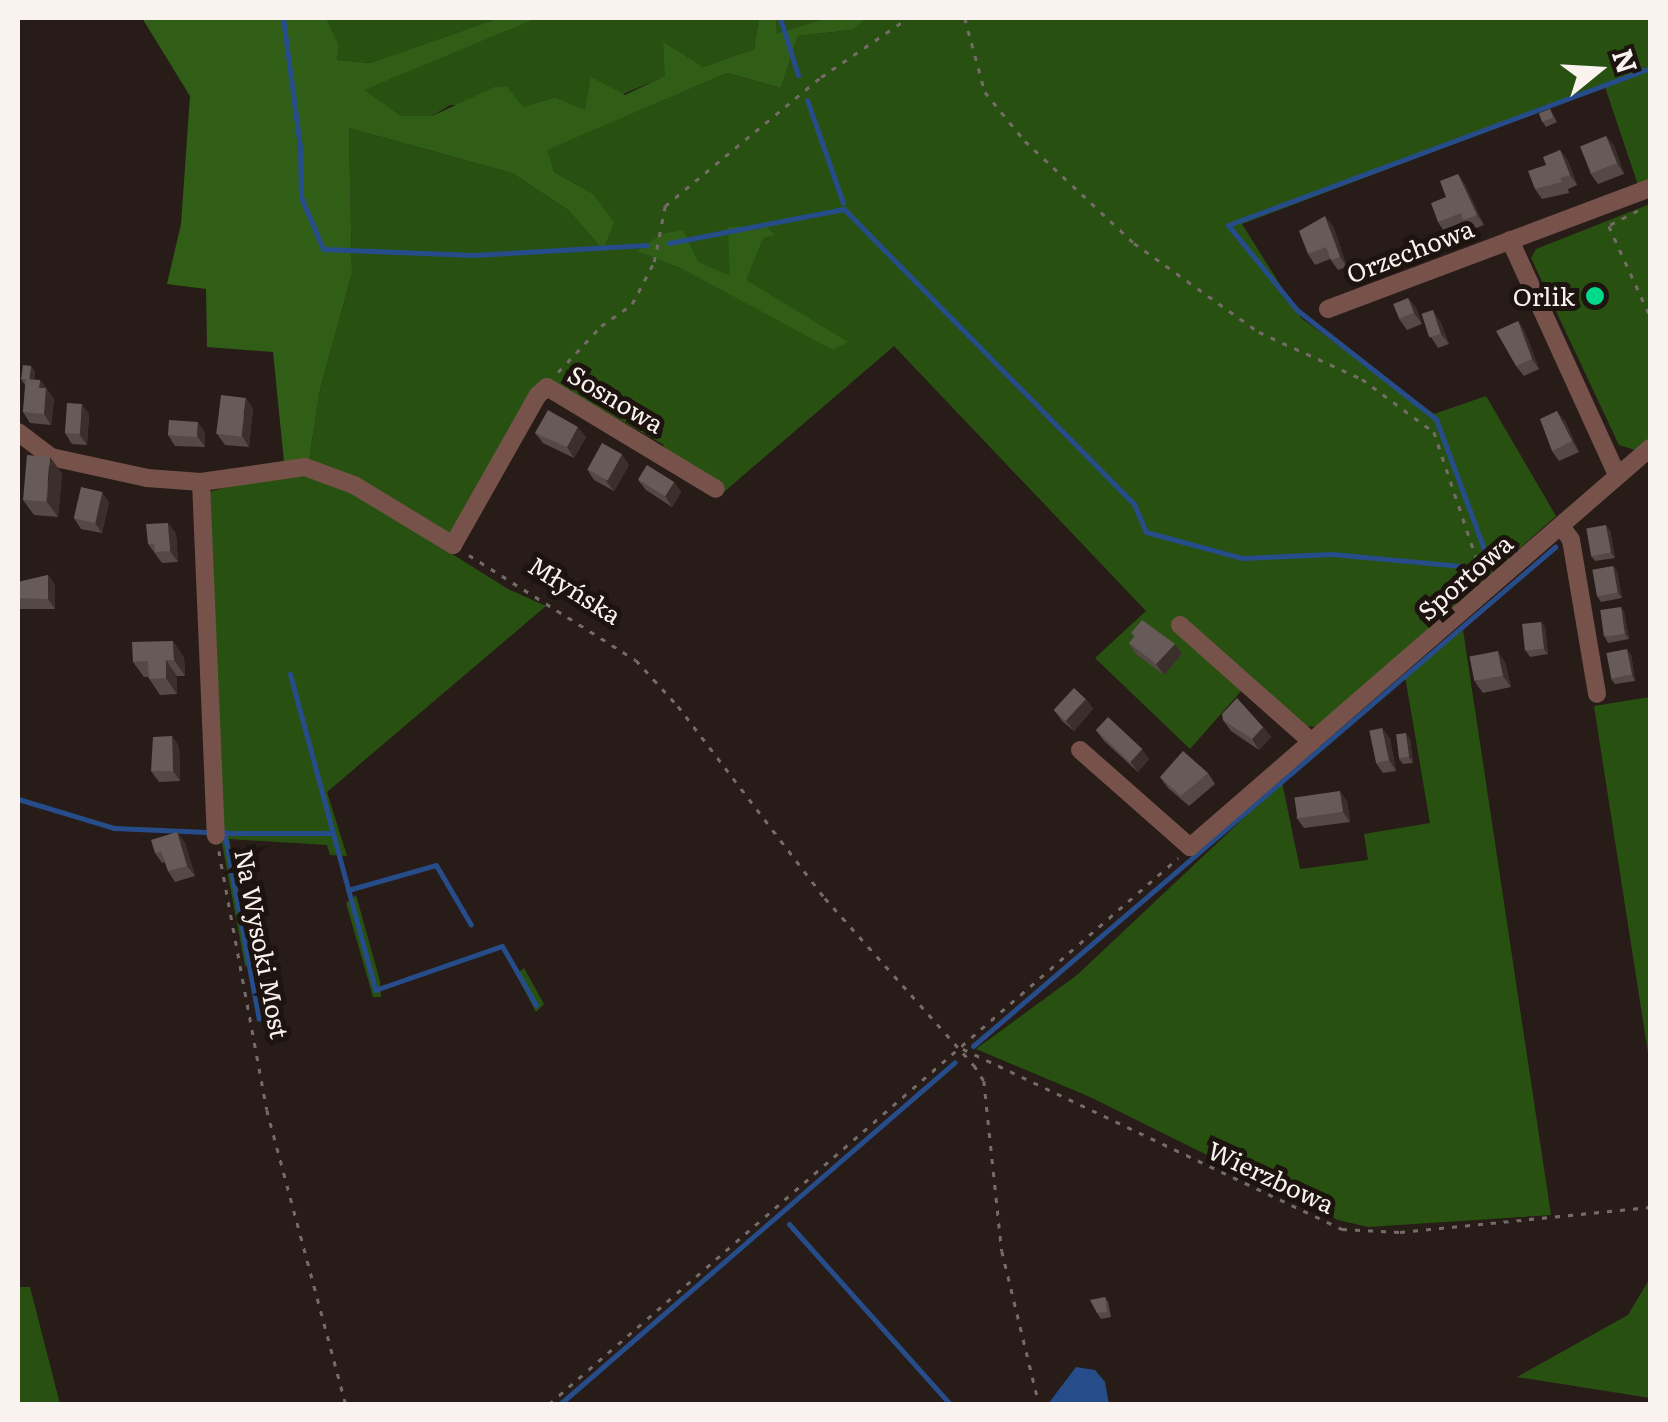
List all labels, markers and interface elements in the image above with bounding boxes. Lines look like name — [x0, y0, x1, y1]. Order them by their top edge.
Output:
north arrow — [1548, 20, 1648, 120]
text: N — [1603, 43, 1650, 78]
street label: Orzechowa — [1342, 213, 1478, 289]
place label: Orlik — [1513, 281, 1575, 311]
marker: Orlik — [1584, 285, 1606, 307]
street label: Sosnowa — [563, 359, 669, 439]
street label: Sportowa — [1411, 528, 1519, 626]
street label: Młyńska — [523, 550, 627, 630]
street label: Na Wysoki Most — [229, 847, 295, 1041]
street label: Wierzbowa — [1203, 1135, 1339, 1219]

